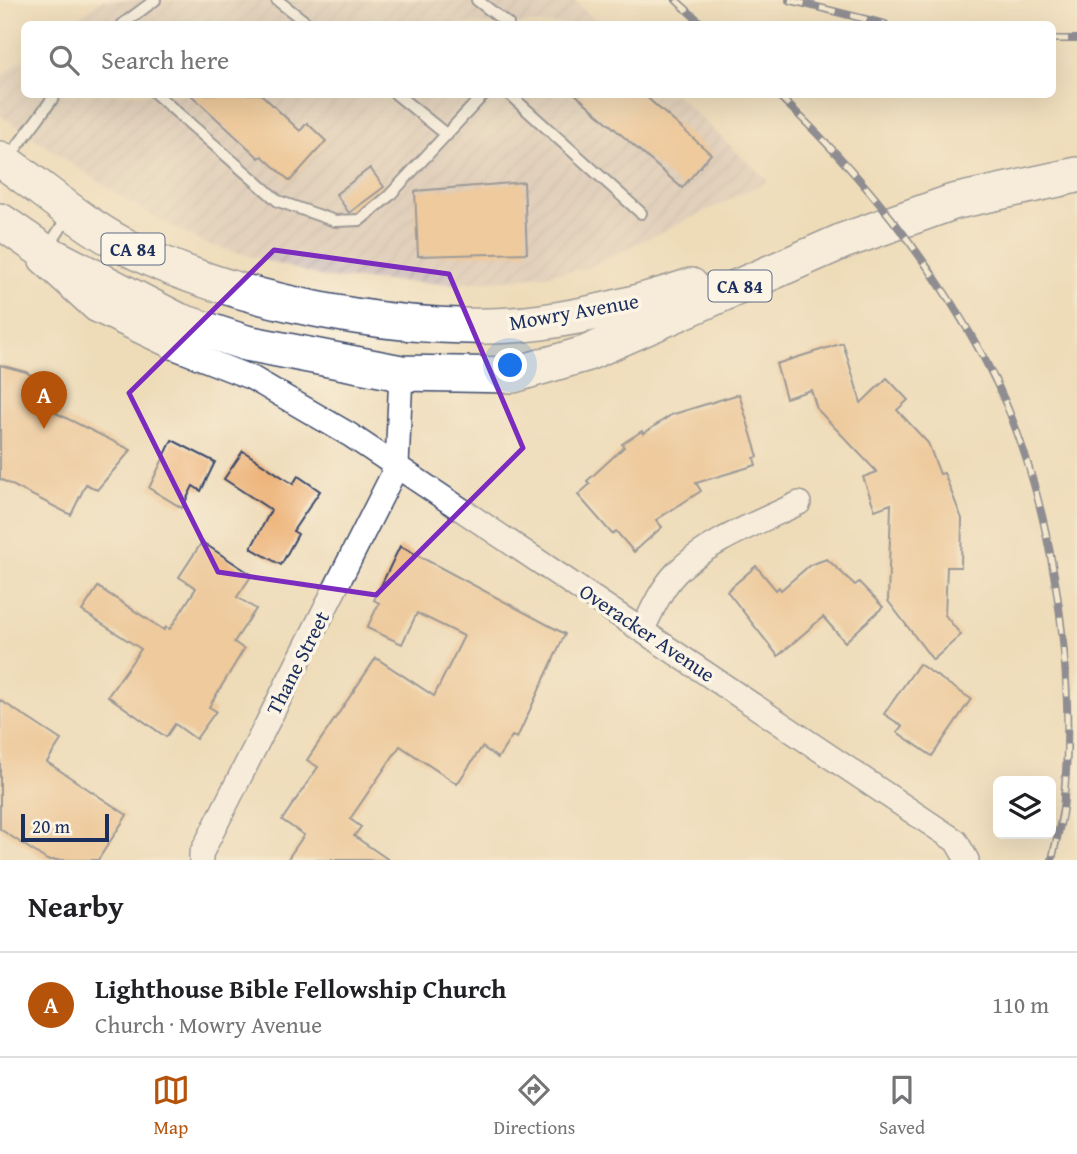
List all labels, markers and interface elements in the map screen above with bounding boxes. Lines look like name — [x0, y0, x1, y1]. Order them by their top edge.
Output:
search box — [21, 21, 1056, 98]
text: Search here — [101, 40, 229, 79]
icon: search — [45, 41, 83, 79]
road number: CA 84 — [102, 233, 164, 264]
road number: CA 84 — [708, 270, 772, 302]
street label: Mowry Avenue — [507, 285, 641, 338]
your location — [493, 348, 527, 382]
pin: A — [21, 371, 67, 429]
street label: Overacker Avenue — [573, 576, 721, 690]
street label: Thane Street — [258, 605, 337, 720]
map controls — [993, 776, 1056, 839]
button: layers — [993, 776, 1056, 839]
scale bar — [21, 811, 108, 843]
text: 20 m — [32, 812, 70, 840]
text: Nearby — [28, 884, 124, 928]
text: Lighthouse Bible Fellowship Church — [95, 969, 506, 1008]
text: A — [44, 988, 58, 1021]
text: 110 m — [992, 988, 1049, 1021]
text: Church · Mowry Avenue — [95, 1008, 322, 1041]
tab: Map — [152, 1071, 190, 1141]
tab: Directions — [494, 1071, 575, 1141]
tab: Saved — [879, 1071, 925, 1141]

